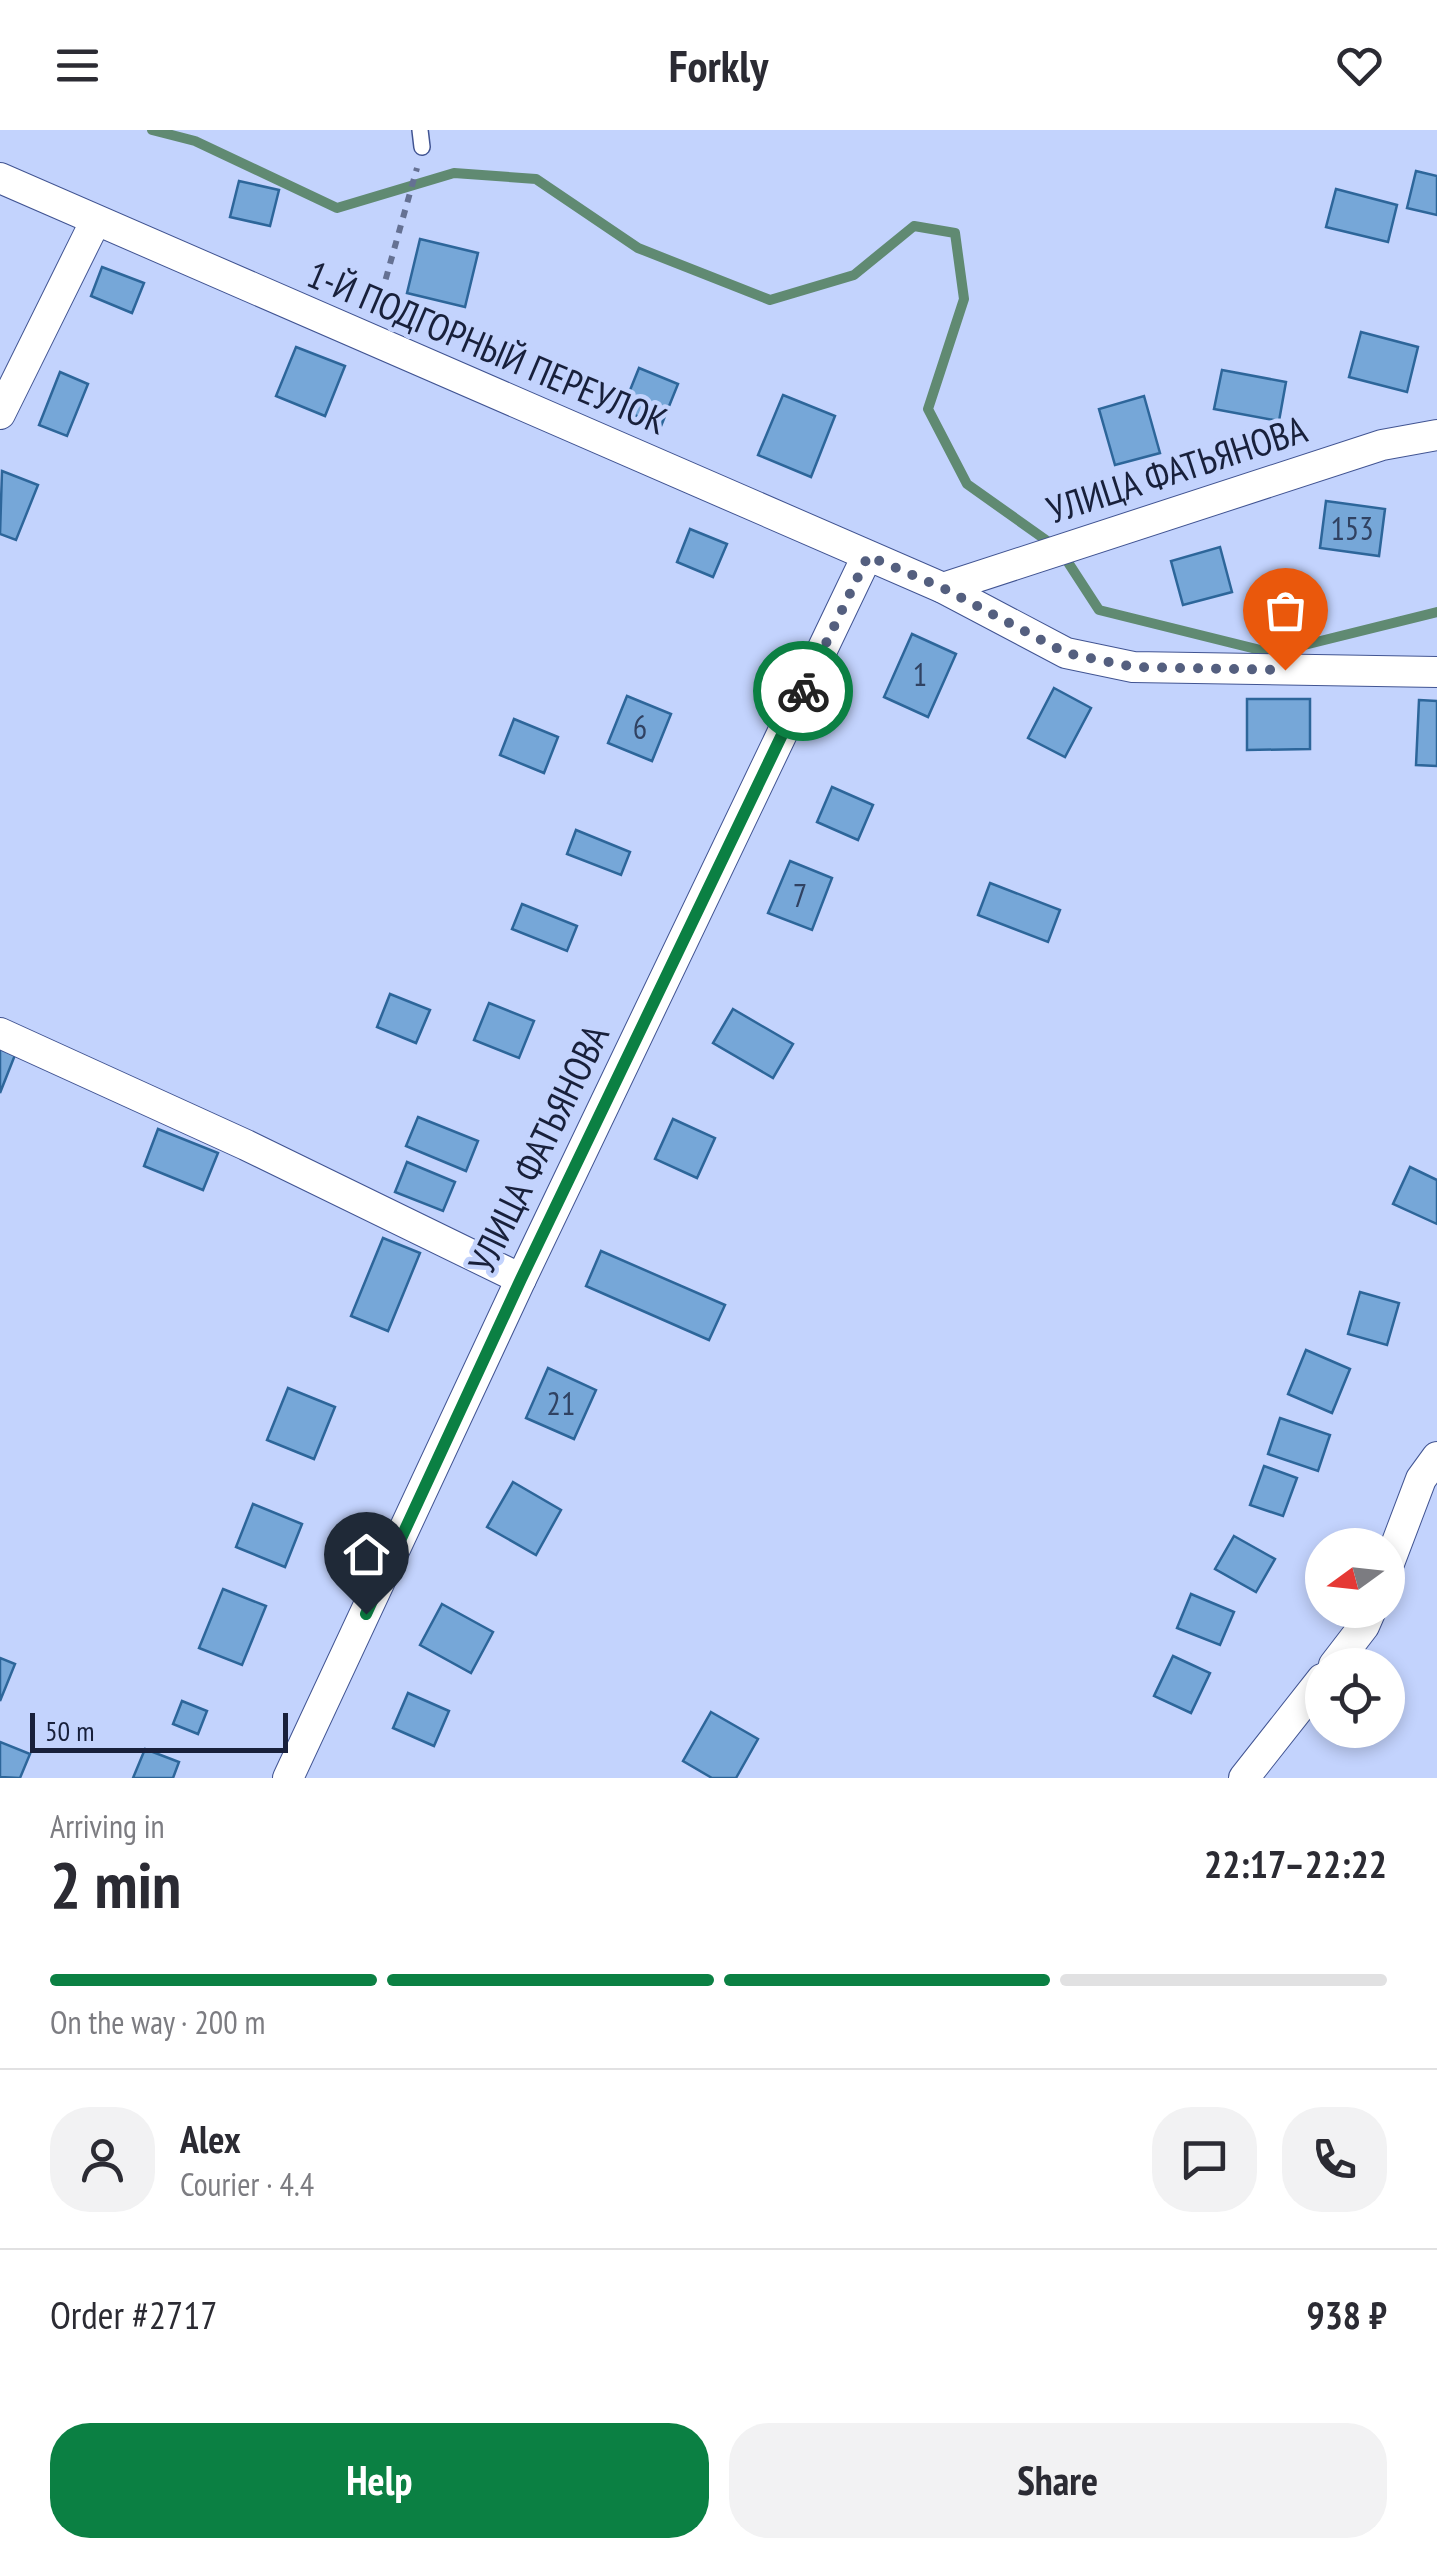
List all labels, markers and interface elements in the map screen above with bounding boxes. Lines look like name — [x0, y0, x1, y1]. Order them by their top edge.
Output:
text: Forkly — [669, 36, 768, 94]
icon: menu — [50, 38, 105, 93]
icon: heart — [1332, 38, 1387, 93]
street label: 1-Й ПОДГОРНЫЙ ПЕРЕУЛОК — [300, 249, 675, 445]
street label: УЛИЦА ФАТЬЯНОВА — [1041, 404, 1313, 534]
house number: 153 — [1330, 507, 1374, 549]
pin — [1243, 568, 1328, 671]
icon: bag — [1258, 583, 1313, 638]
courier — [753, 641, 853, 741]
house number: 1 — [913, 653, 927, 695]
icon: bike — [776, 664, 831, 719]
house number: 6 — [633, 706, 647, 748]
house number: 7 — [793, 874, 807, 916]
street label: УЛИЦА ФАТЬЯНОВА — [456, 1016, 619, 1280]
house number: 21 — [547, 1382, 575, 1424]
pin — [324, 1512, 409, 1615]
icon: home — [339, 1527, 394, 1582]
north arrow — [1305, 1528, 1405, 1628]
map controls — [1305, 1528, 1405, 1748]
button: locate — [1305, 1648, 1405, 1748]
scale bar — [30, 1708, 288, 1752]
text: 50 m — [45, 1712, 94, 1749]
text: Arriving in — [50, 1805, 165, 1847]
text: 22:17–22:22 — [1204, 1839, 1387, 1888]
text: 2 min — [50, 1842, 181, 1926]
text: On the way · 200 m — [50, 2001, 265, 2043]
button: person — [50, 2107, 155, 2212]
button: chat — [1152, 2107, 1257, 2212]
button: phone — [1282, 2107, 1387, 2212]
text: Alex — [180, 2114, 241, 2163]
text: Courier · 4.4 — [180, 2163, 314, 2205]
text: Order #2717 — [50, 2290, 217, 2339]
text: 938 ₽ — [1307, 2290, 1387, 2339]
button: Help — [50, 2423, 709, 2538]
button: Share — [729, 2423, 1387, 2538]

